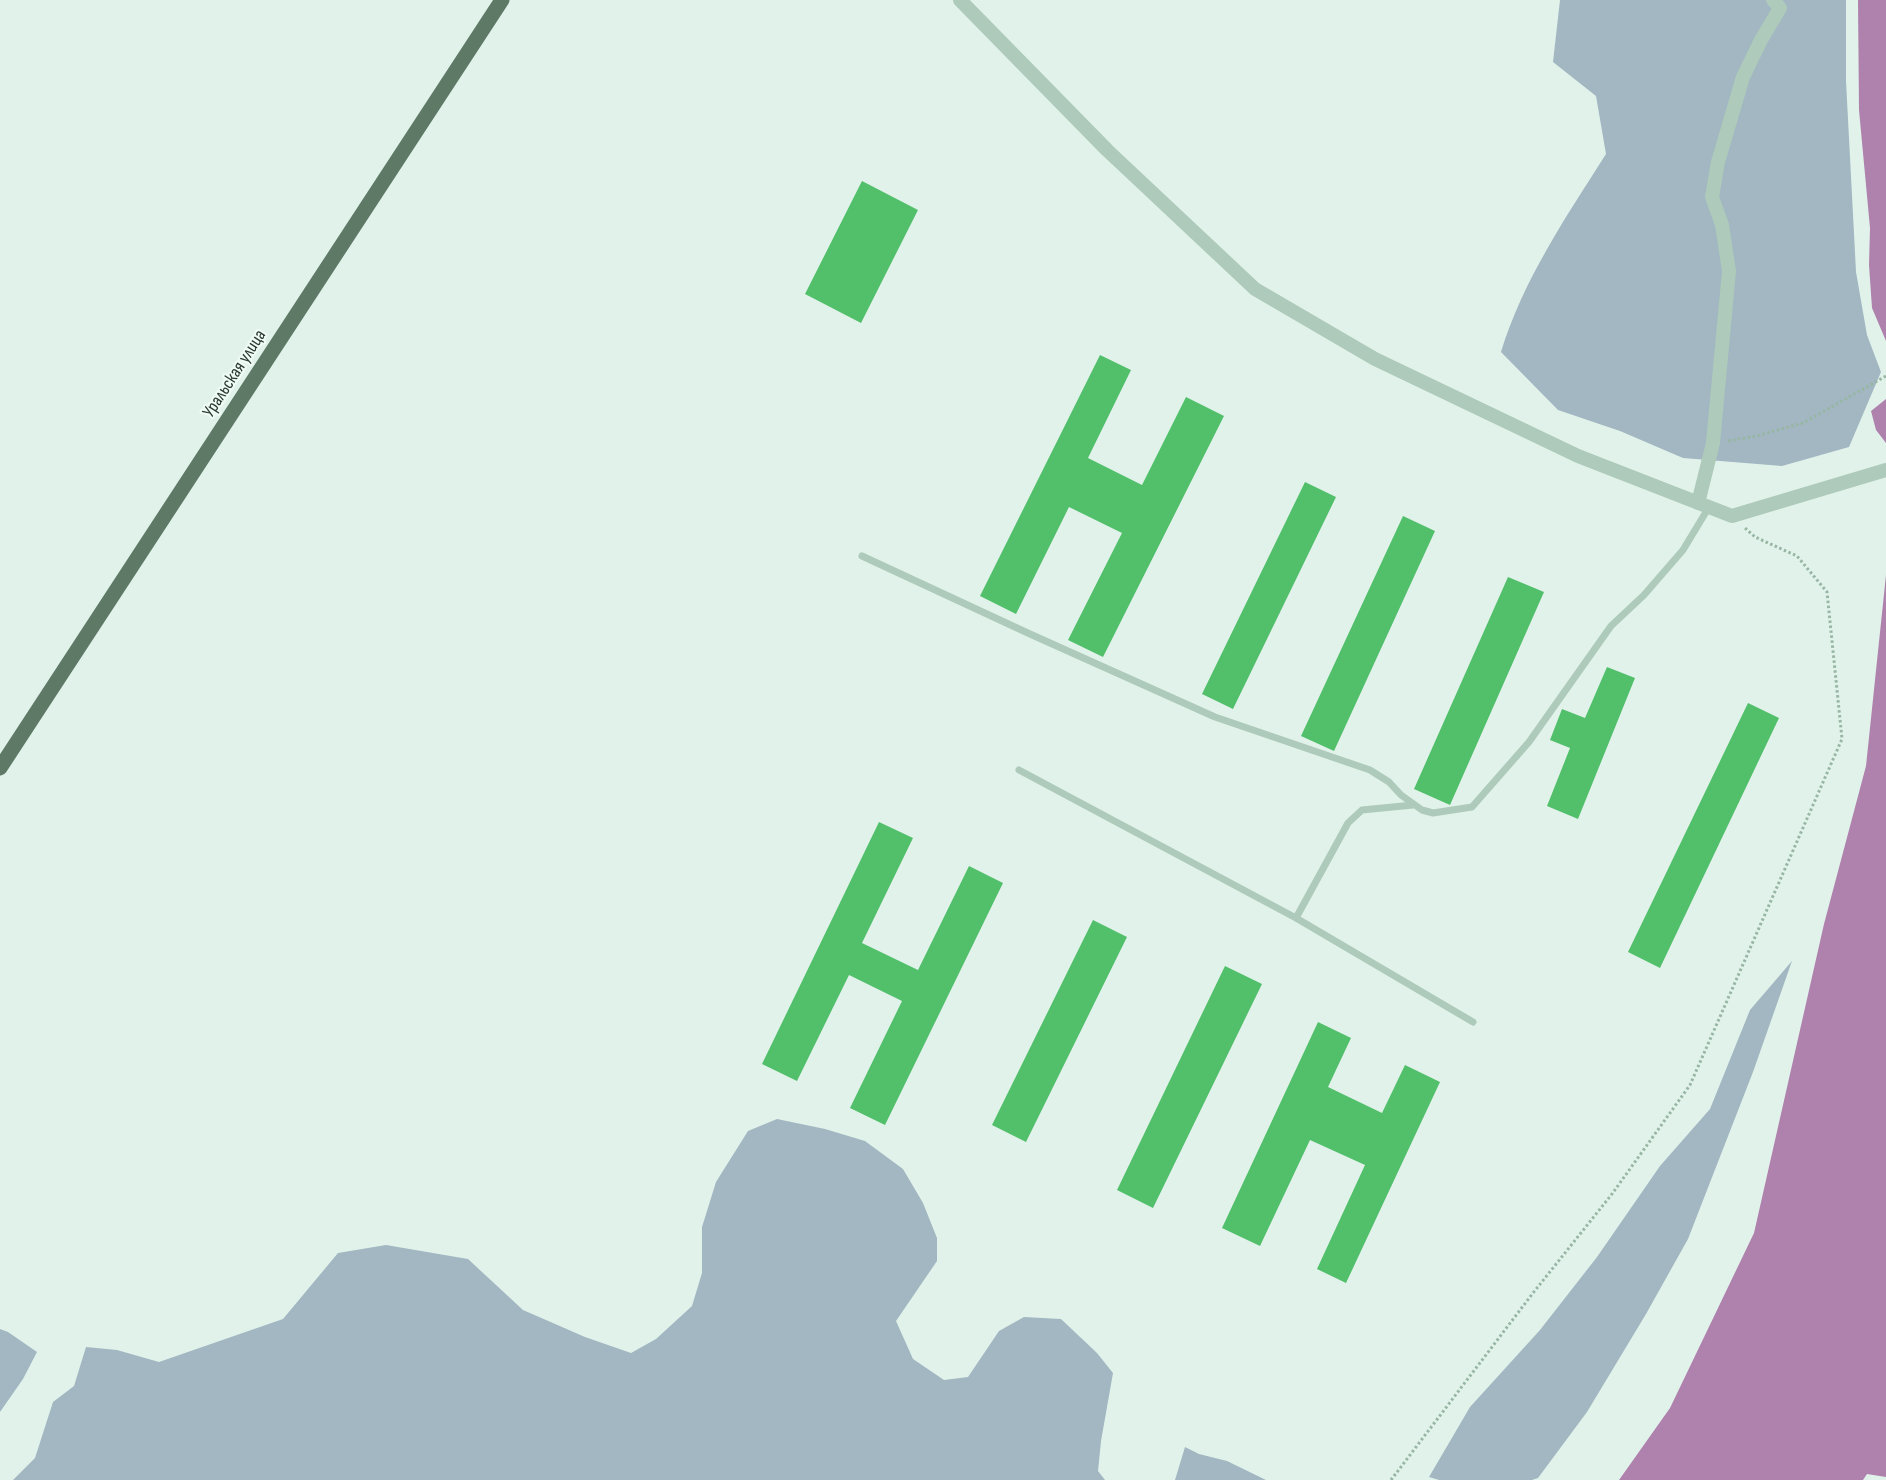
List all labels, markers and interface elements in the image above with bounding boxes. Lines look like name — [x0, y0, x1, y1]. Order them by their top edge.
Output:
street label: Уральская улица — [199, 326, 271, 422]

